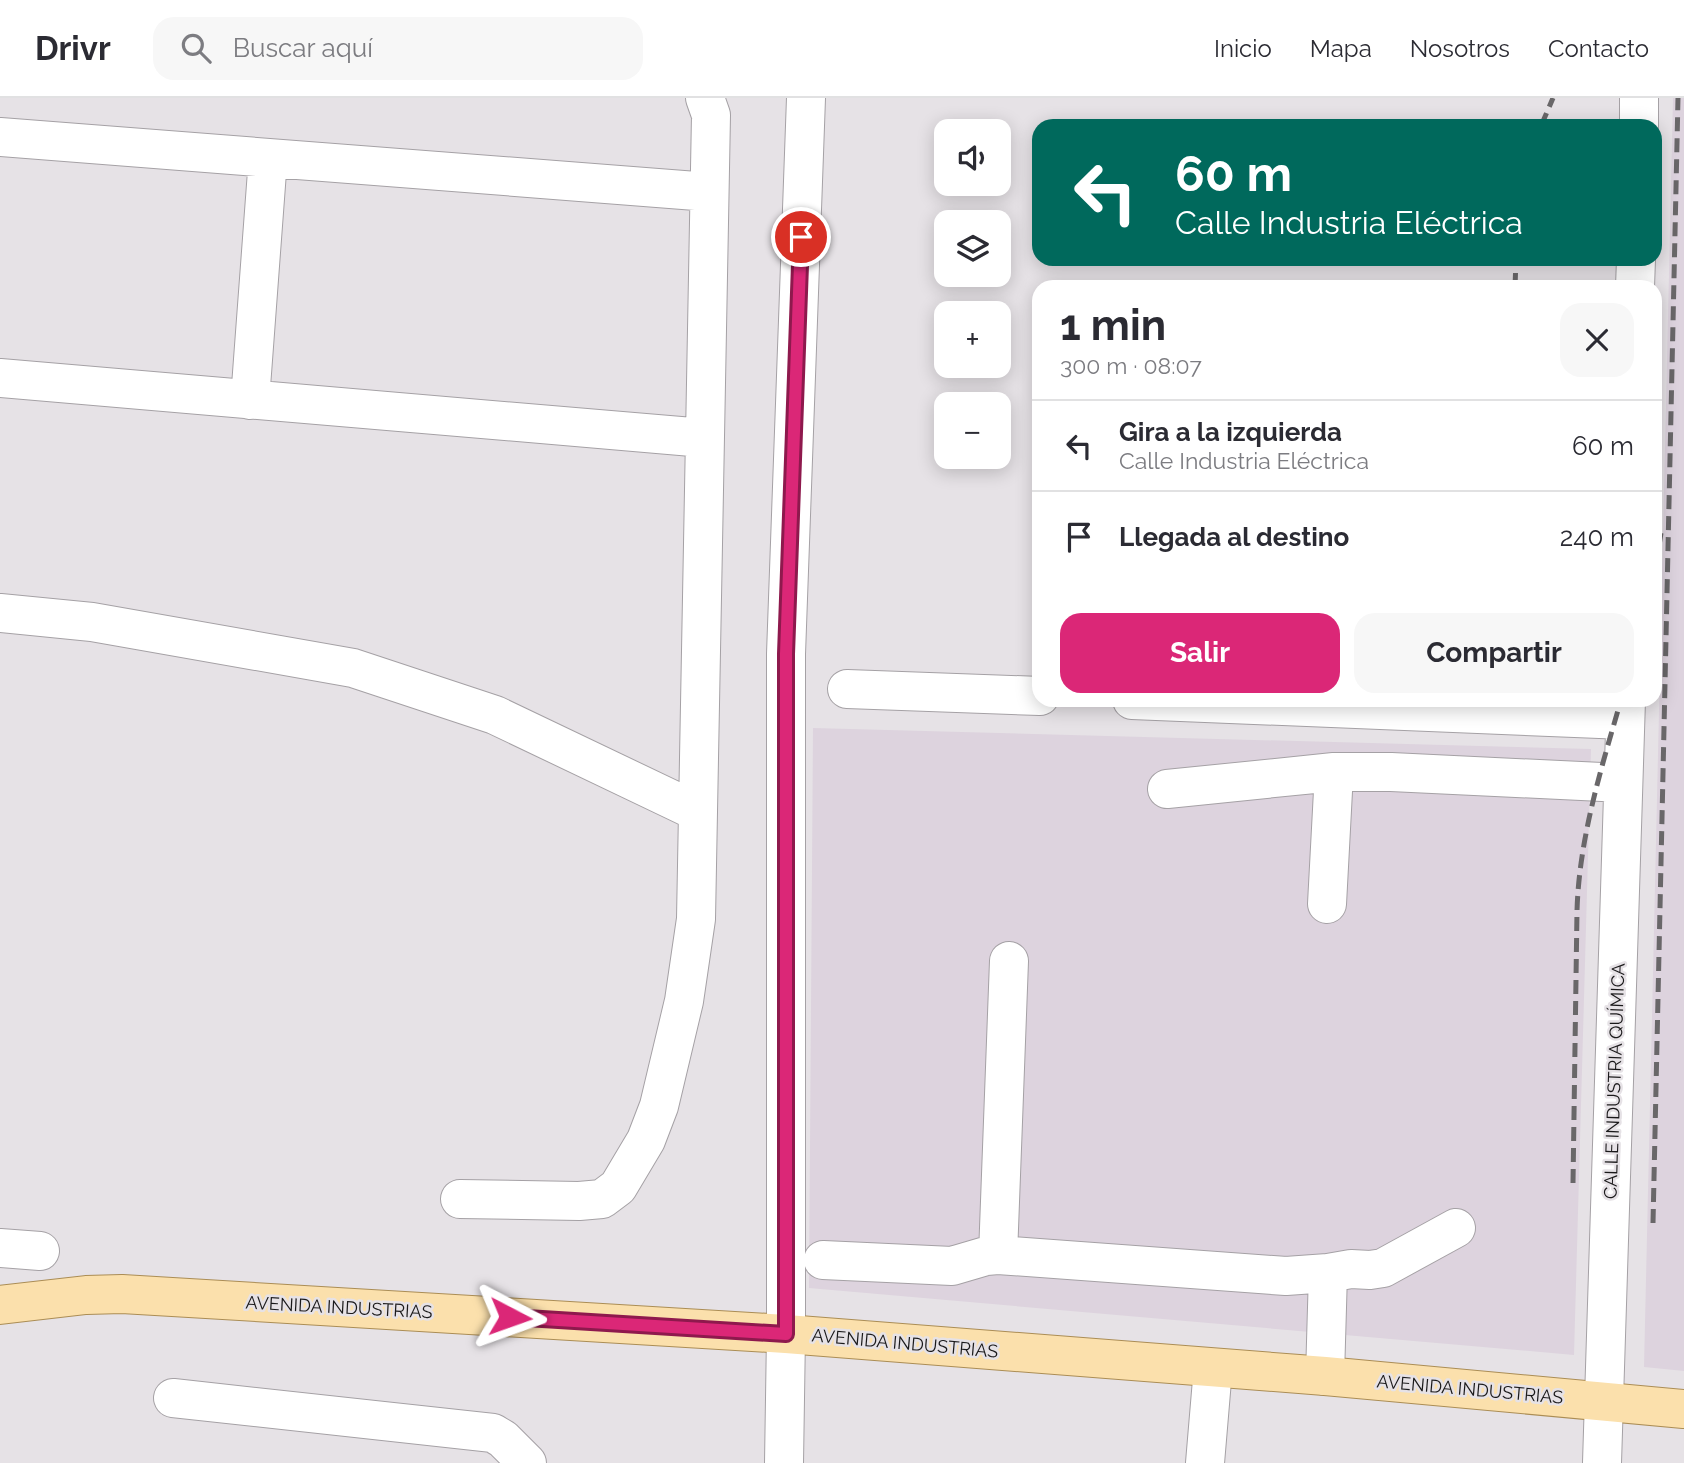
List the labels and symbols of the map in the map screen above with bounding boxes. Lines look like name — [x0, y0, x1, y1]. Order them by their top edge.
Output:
pin — [771, 207, 831, 267]
street label: CALLE INDUSTRIA QUÍMICA — [1598, 963, 1629, 1199]
position arrow — [473, 1280, 547, 1354]
street label: AVENIDA INDUSTRIAS — [245, 1292, 433, 1322]
street label: AVENIDA INDUSTRIAS — [811, 1324, 999, 1362]
street label: AVENIDA INDUSTRIAS — [1376, 1370, 1564, 1408]

